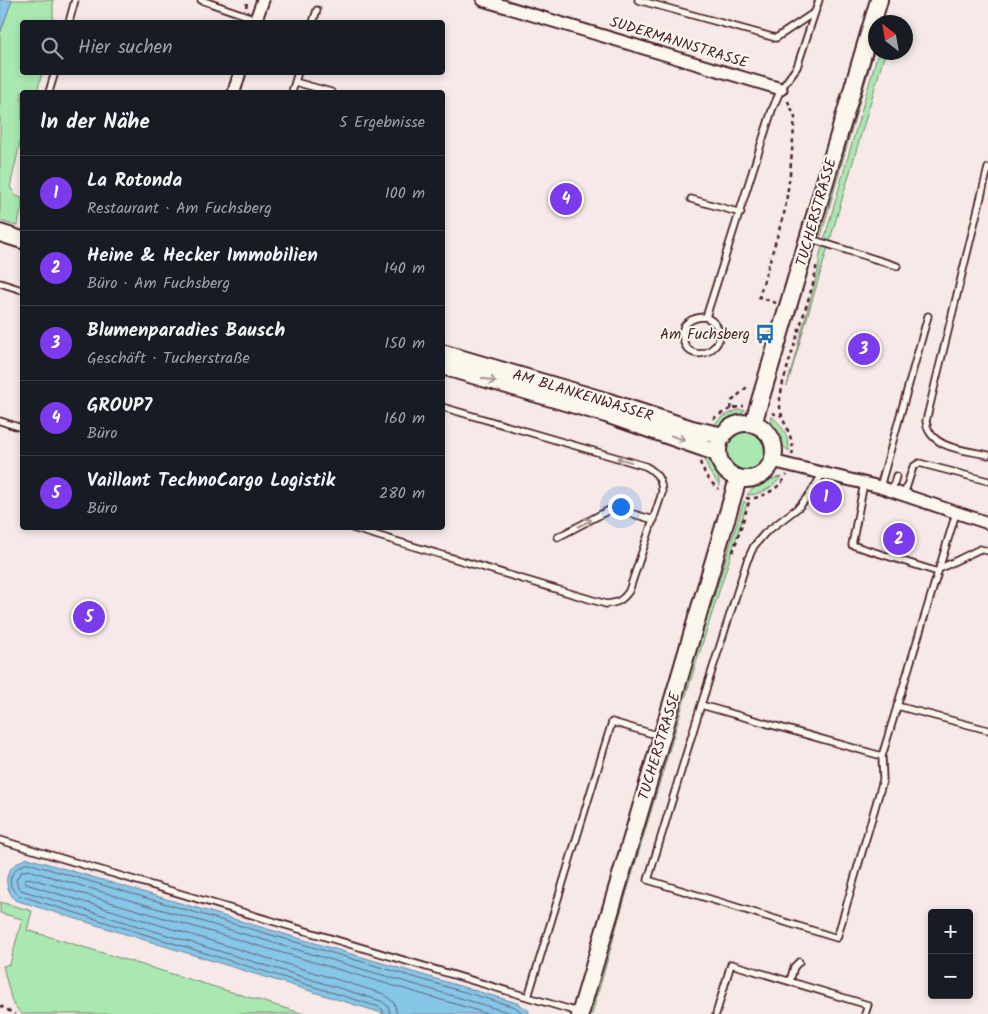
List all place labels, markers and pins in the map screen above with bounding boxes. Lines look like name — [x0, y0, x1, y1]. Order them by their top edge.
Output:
pin: 4 — [550, 180, 582, 218]
place label: Am Fuchsberg — [660, 323, 750, 347]
bus stop icon: Am Fuchsberg — [754, 323, 776, 345]
pin: 3 — [848, 330, 880, 368]
pin: 1 — [810, 478, 842, 516]
pin: 2 — [883, 520, 915, 558]
pin: 5 — [73, 598, 105, 636]

